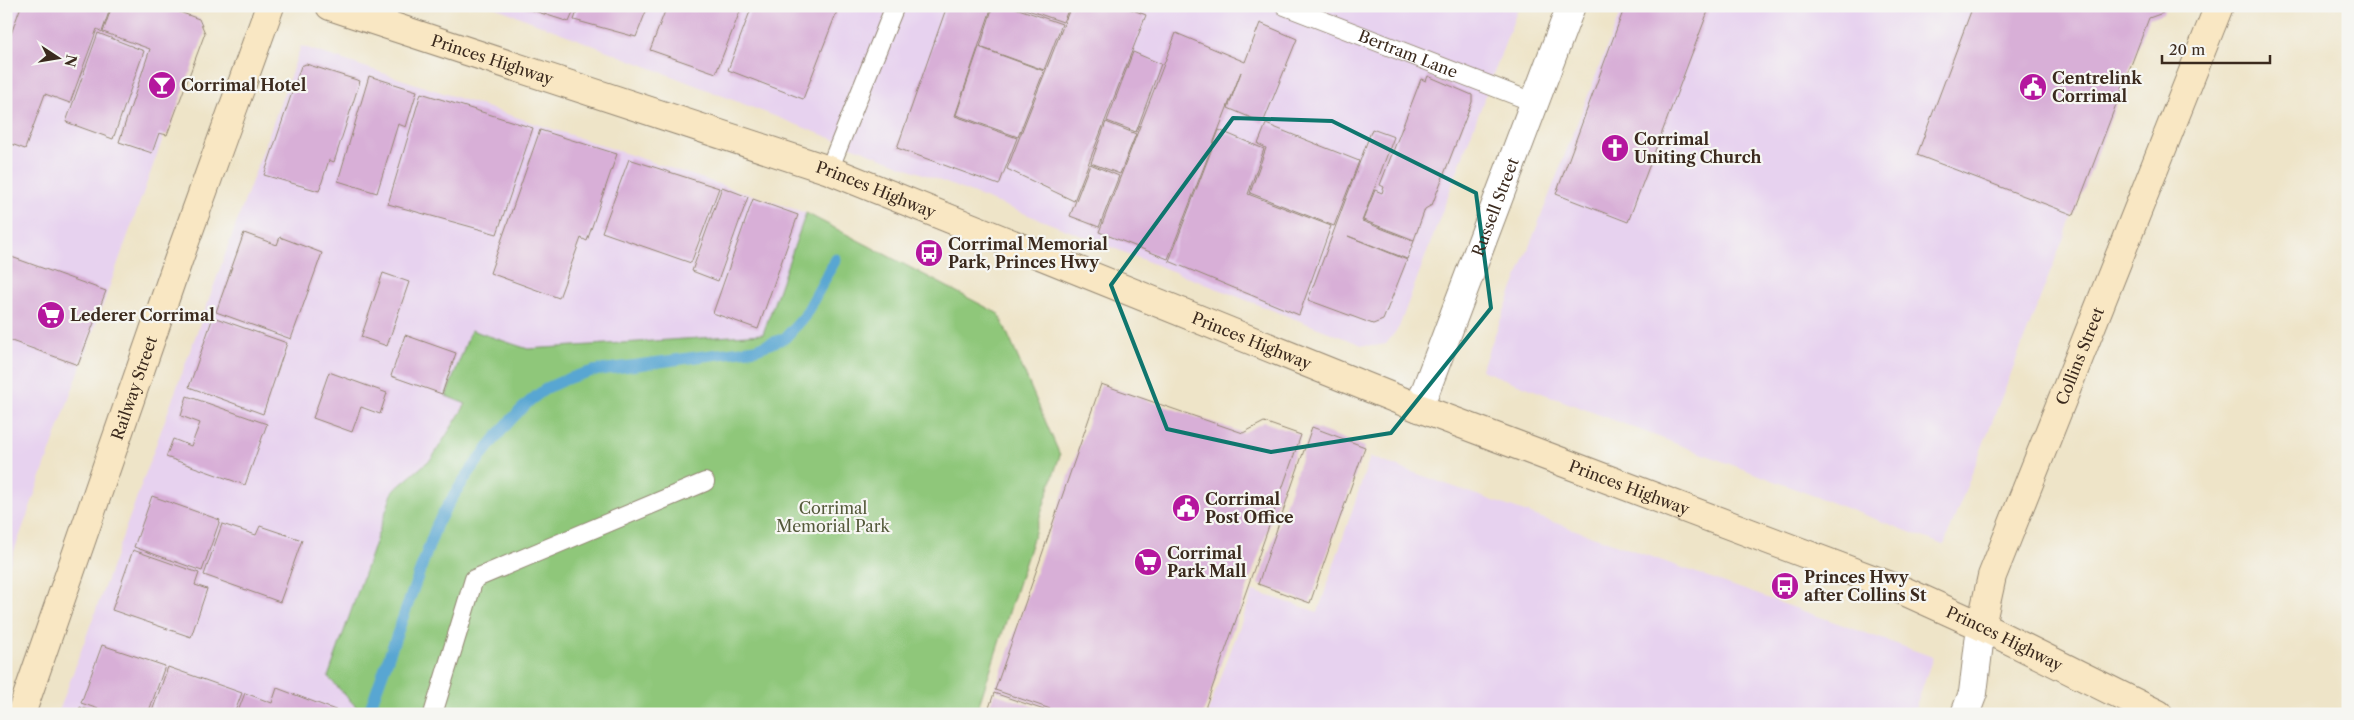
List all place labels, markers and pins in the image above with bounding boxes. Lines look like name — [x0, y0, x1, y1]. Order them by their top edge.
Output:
place label: Centrelink Corrimal — [2052, 68, 2142, 106]
bar icon: Corrimal Hotel — [147, 70, 177, 100]
public building icon: Centrelink Corrimal — [2018, 72, 2048, 102]
place label: Corrimal Hotel — [181, 75, 307, 95]
place label: Corrimal Uniting Church — [1634, 129, 1761, 167]
church icon: Corrimal Uniting Church — [1600, 133, 1630, 163]
place label: Corrimal Memorial Park, Princes Hwy — [948, 234, 1108, 272]
bus stop icon: Corrimal Memorial Park, Princes Hwy — [914, 238, 944, 268]
supermarket icon: Lederer Corrimal — [36, 300, 66, 330]
place label: Lederer Corrimal — [70, 305, 215, 325]
place label: Corrimal Post Office — [1205, 489, 1294, 527]
public building icon: Corrimal Post Office — [1171, 493, 1201, 523]
place label: Corrimal Park Mall — [1167, 543, 1247, 581]
supermarket icon: Corrimal Park Mall — [1133, 547, 1163, 577]
place label: Princes Hwy after Collins St — [1804, 567, 1927, 605]
bus stop icon: Princes Hwy after Collins St — [1770, 571, 1800, 601]

